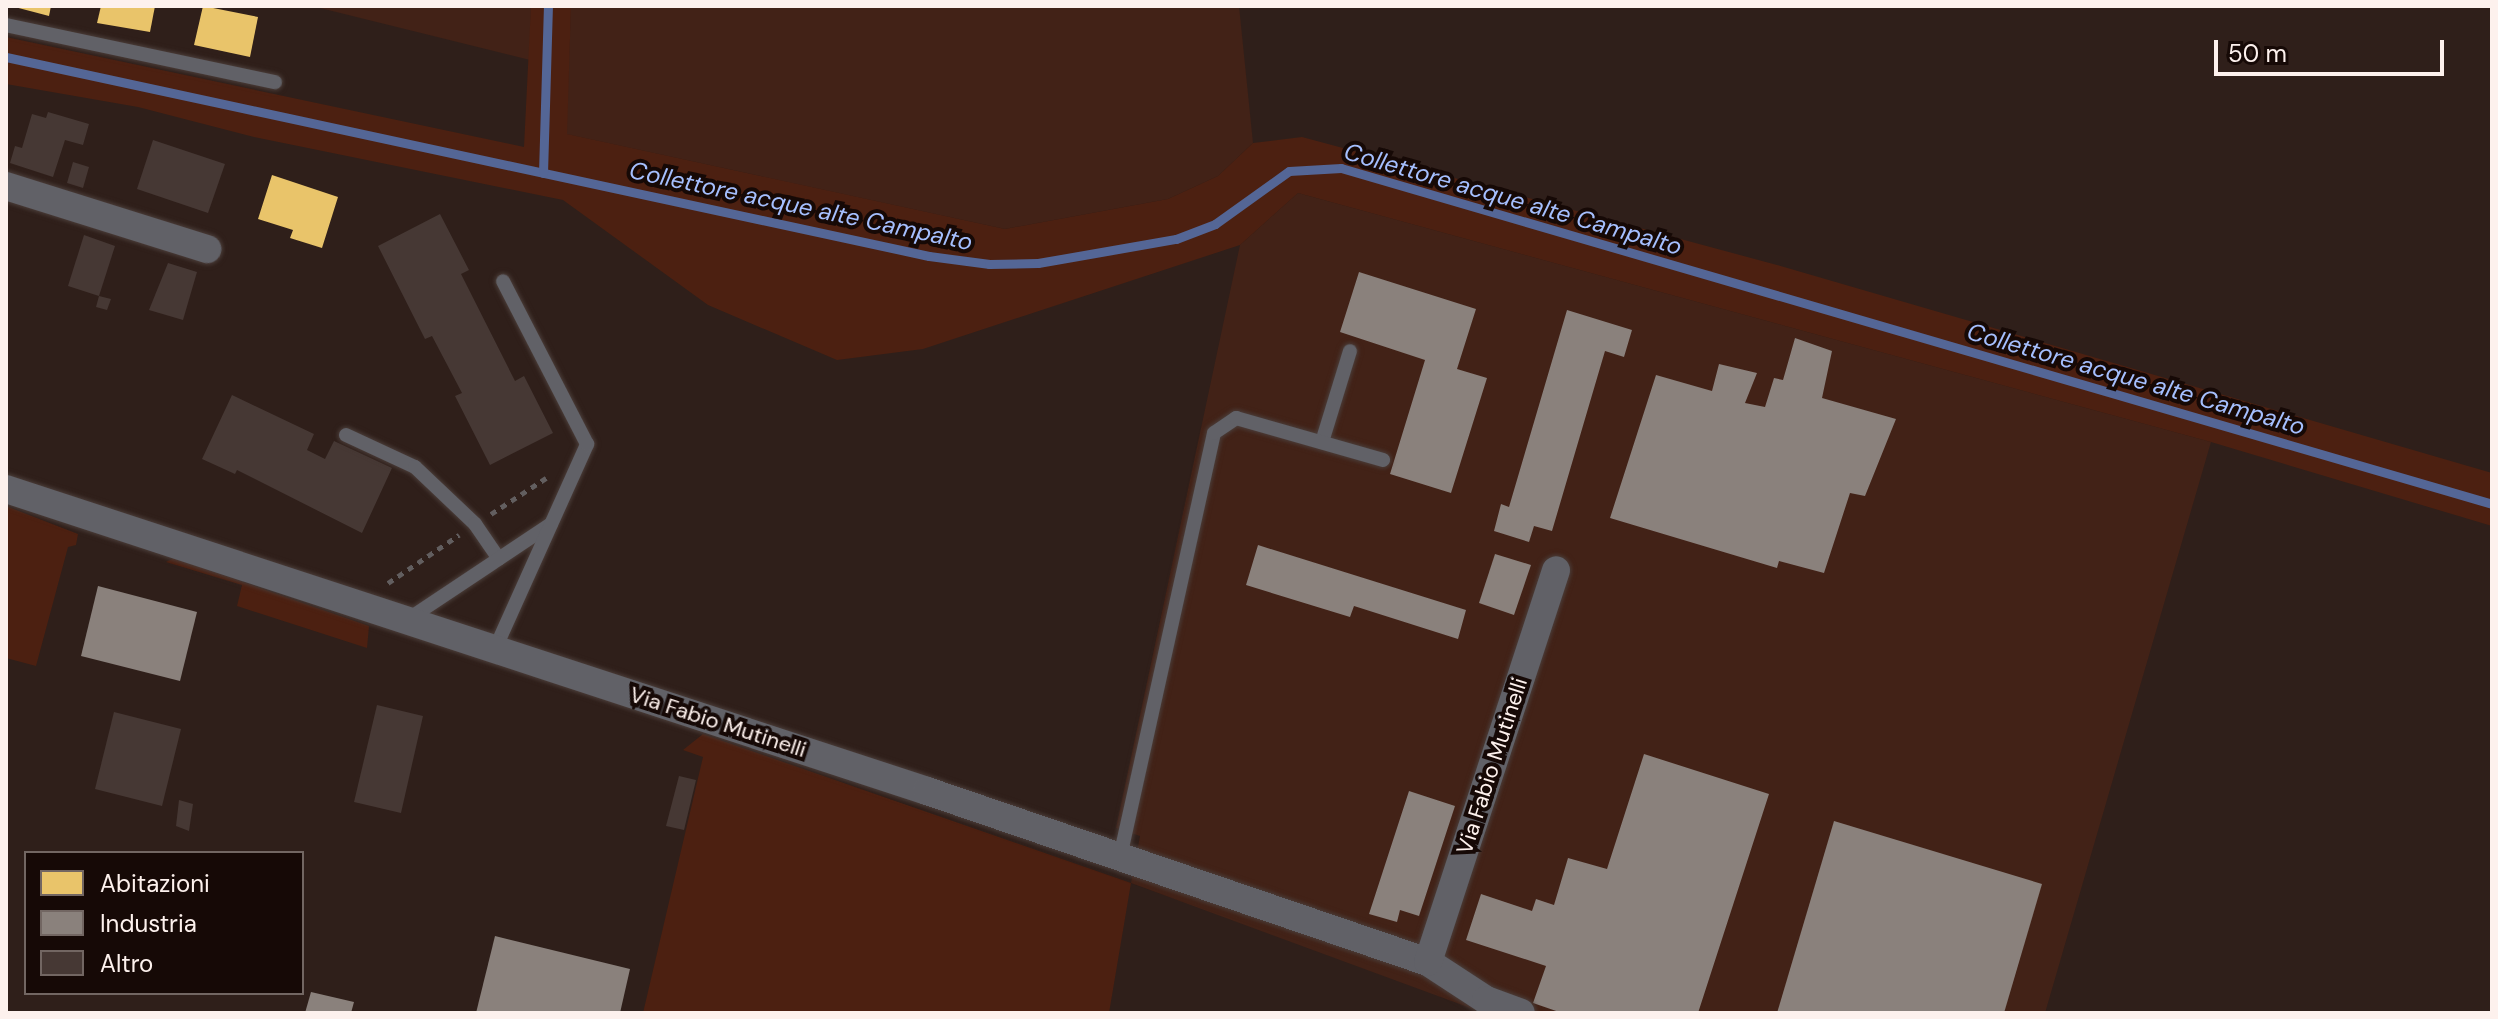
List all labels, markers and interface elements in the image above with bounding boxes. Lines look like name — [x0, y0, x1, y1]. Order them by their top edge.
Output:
scale bar — [2218, 24, 2448, 74]
text: 50 m — [2228, 38, 2287, 69]
water label: Collettore acque alte Campalto — [1341, 137, 1685, 261]
water label: Collettore acque alte Campalto — [627, 156, 975, 256]
water label: Collettore acque alte Campalto — [1964, 317, 2308, 441]
street label: Via Fabio Mutinelli — [1451, 674, 1533, 858]
street label: Via Fabio Mutinelli — [626, 681, 810, 763]
legend — [24, 851, 304, 995]
text: Abitazioni — [100, 868, 210, 899]
text: Industria — [100, 908, 197, 939]
text: Altro — [100, 948, 153, 979]

